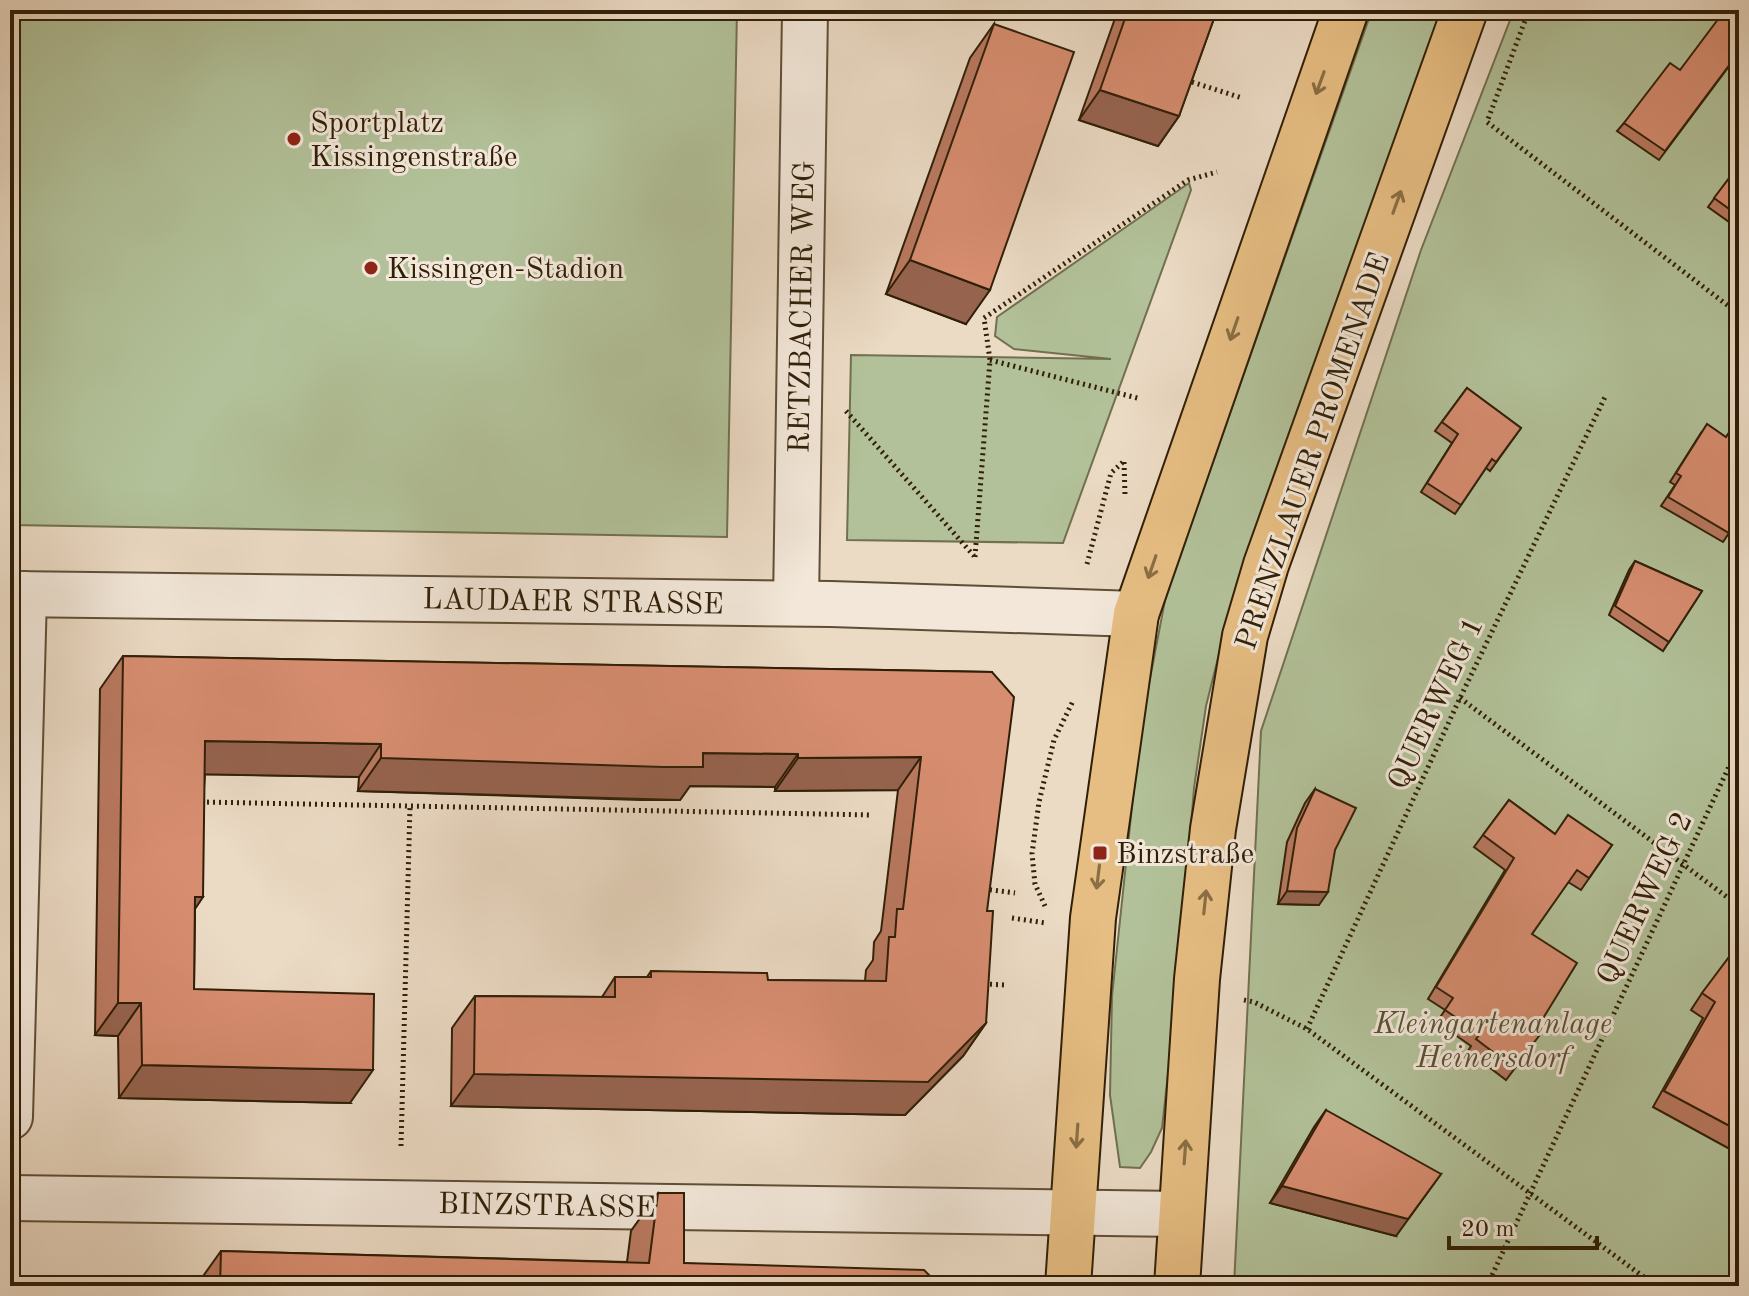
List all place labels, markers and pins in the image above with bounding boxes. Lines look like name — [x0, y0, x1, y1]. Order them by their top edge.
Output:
place label: Sportplatz Kissingenstraße — [310, 109, 518, 173]
marker: Sportplatz Kissingenstraße — [285, 130, 303, 148]
place label: Kissingen-Stadion — [387, 255, 624, 285]
marker: Kissingen-Stadion — [362, 259, 380, 277]
place label: Binzstraße — [1116, 840, 1254, 870]
marker: Binzstraße — [1091, 844, 1109, 862]

